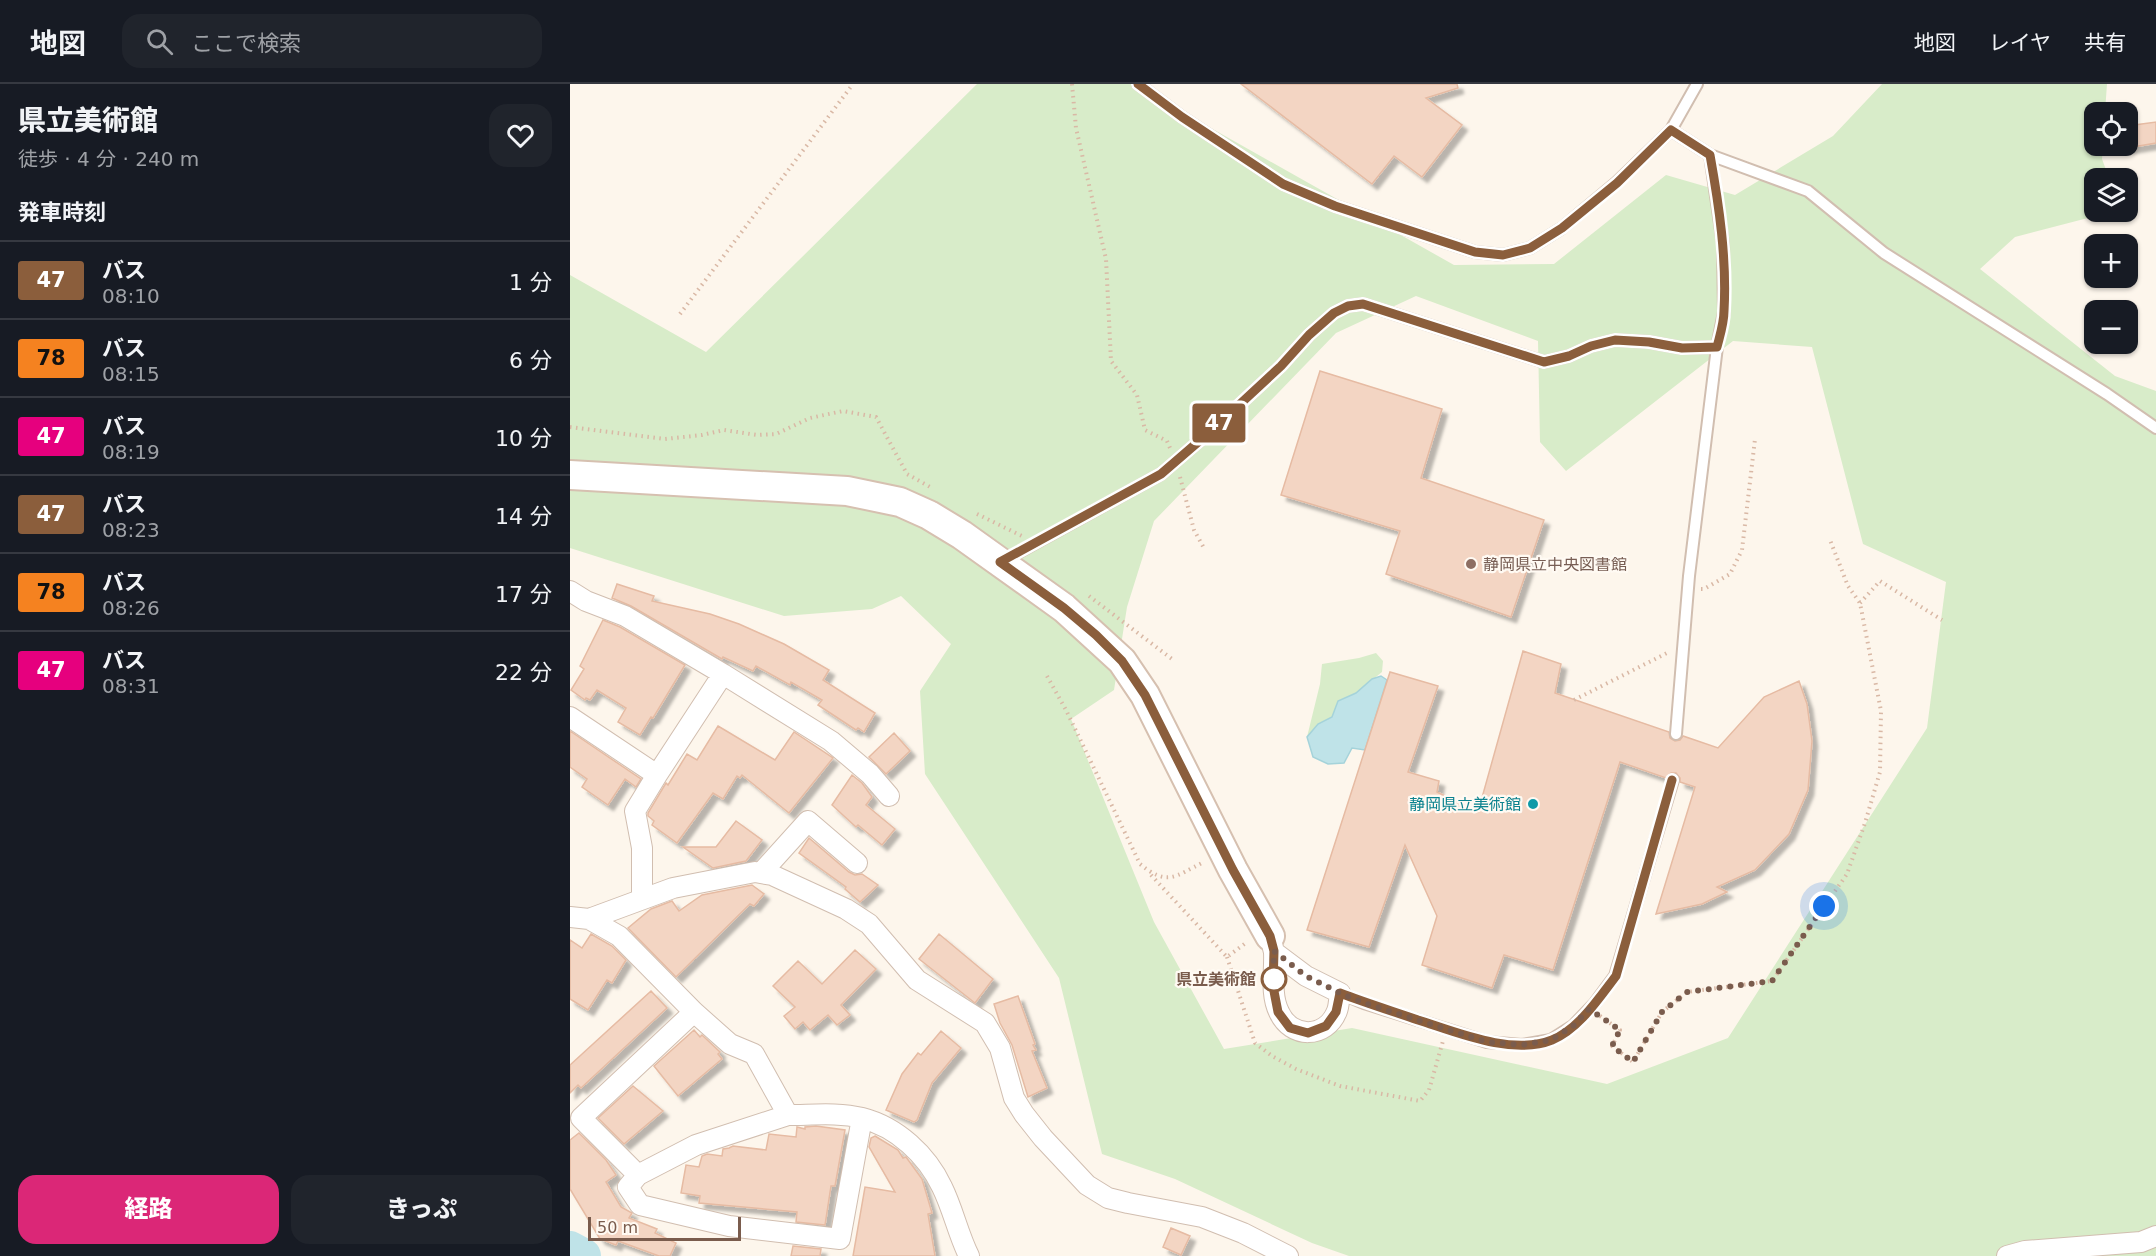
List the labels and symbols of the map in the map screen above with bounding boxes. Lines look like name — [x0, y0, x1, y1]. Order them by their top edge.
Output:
line badge: 47 — [1192, 404, 1246, 442]
place label: 静岡県立中央図書館 — [1483, 555, 1627, 574]
marker: 静岡県立中央図書館 — [1464, 557, 1478, 571]
place label: 静岡県立美術館 — [1409, 795, 1521, 814]
marker: 静岡県立美術館 — [1526, 797, 1540, 811]
your location — [1809, 891, 1839, 921]
marker: 県立美術館 — [1261, 966, 1287, 992]
place label: 県立美術館 — [1176, 970, 1256, 989]
scale bar — [588, 1214, 741, 1242]

